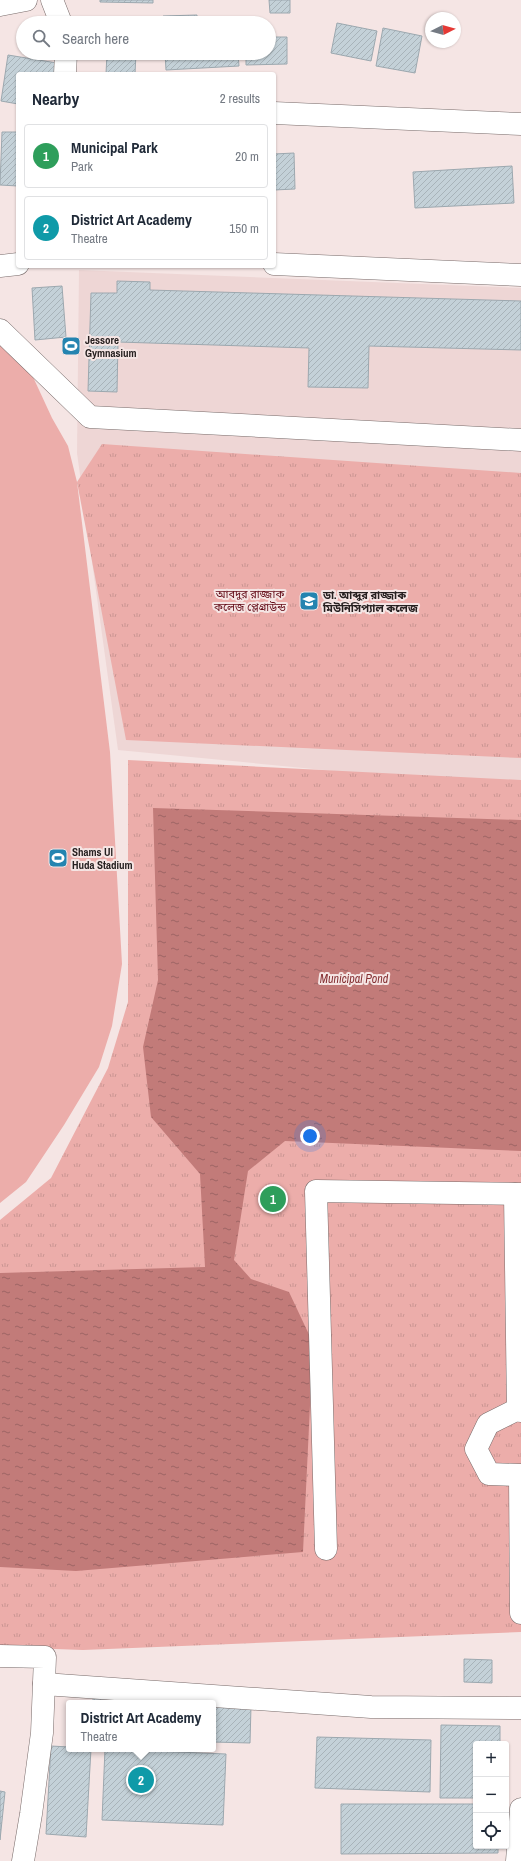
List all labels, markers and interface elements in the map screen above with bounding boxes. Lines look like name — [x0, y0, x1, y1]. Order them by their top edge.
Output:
north arrow — [425, 12, 461, 48]
search box — [16, 16, 276, 60]
icon: search — [30, 27, 52, 49]
text: Search here — [62, 28, 129, 49]
text: Nearby — [32, 87, 79, 110]
text: 2 results — [220, 90, 260, 107]
text: Municipal Park — [71, 137, 158, 158]
text: 1 — [43, 148, 49, 165]
text: 20 m — [235, 148, 259, 165]
text: Park — [71, 158, 93, 175]
text: District Art Academy — [71, 209, 192, 230]
text: 2 — [43, 220, 49, 237]
text: 150 m — [229, 220, 259, 237]
text: Theatre — [71, 230, 108, 247]
place label: Jessore Gymnasium — [85, 333, 137, 360]
sports icon: Jessore Gymnasium — [60, 335, 82, 357]
park label: আবদুর রাজ্জাক কলেজ প্লেগ্রাউন্ড — [213, 587, 286, 614]
place label: ডা. আব্দুর রাজ্জাক মিউনিসিপ্যাল কলেজ — [322, 588, 419, 615]
school or university icon: ডা. আব্দুর রাজ্জাক মিউনিসিপ্যাল কলেজ — [298, 590, 320, 612]
place label: Shams Ul Huda Stadium — [72, 845, 133, 872]
sports icon: Shams Ul Huda Stadium — [47, 847, 69, 869]
water label: Municipal Pond — [320, 971, 389, 987]
your location — [300, 1126, 320, 1146]
pin: 1 — [260, 1184, 286, 1214]
popup — [66, 1700, 216, 1752]
text: District Art Academy — [81, 1707, 201, 1728]
text: Theatre — [81, 1728, 117, 1745]
map controls — [473, 1741, 509, 1849]
button: + — [473, 1741, 509, 1777]
pin: 2 — [128, 1765, 154, 1795]
button: − — [473, 1777, 509, 1813]
button: locate — [473, 1813, 509, 1849]

